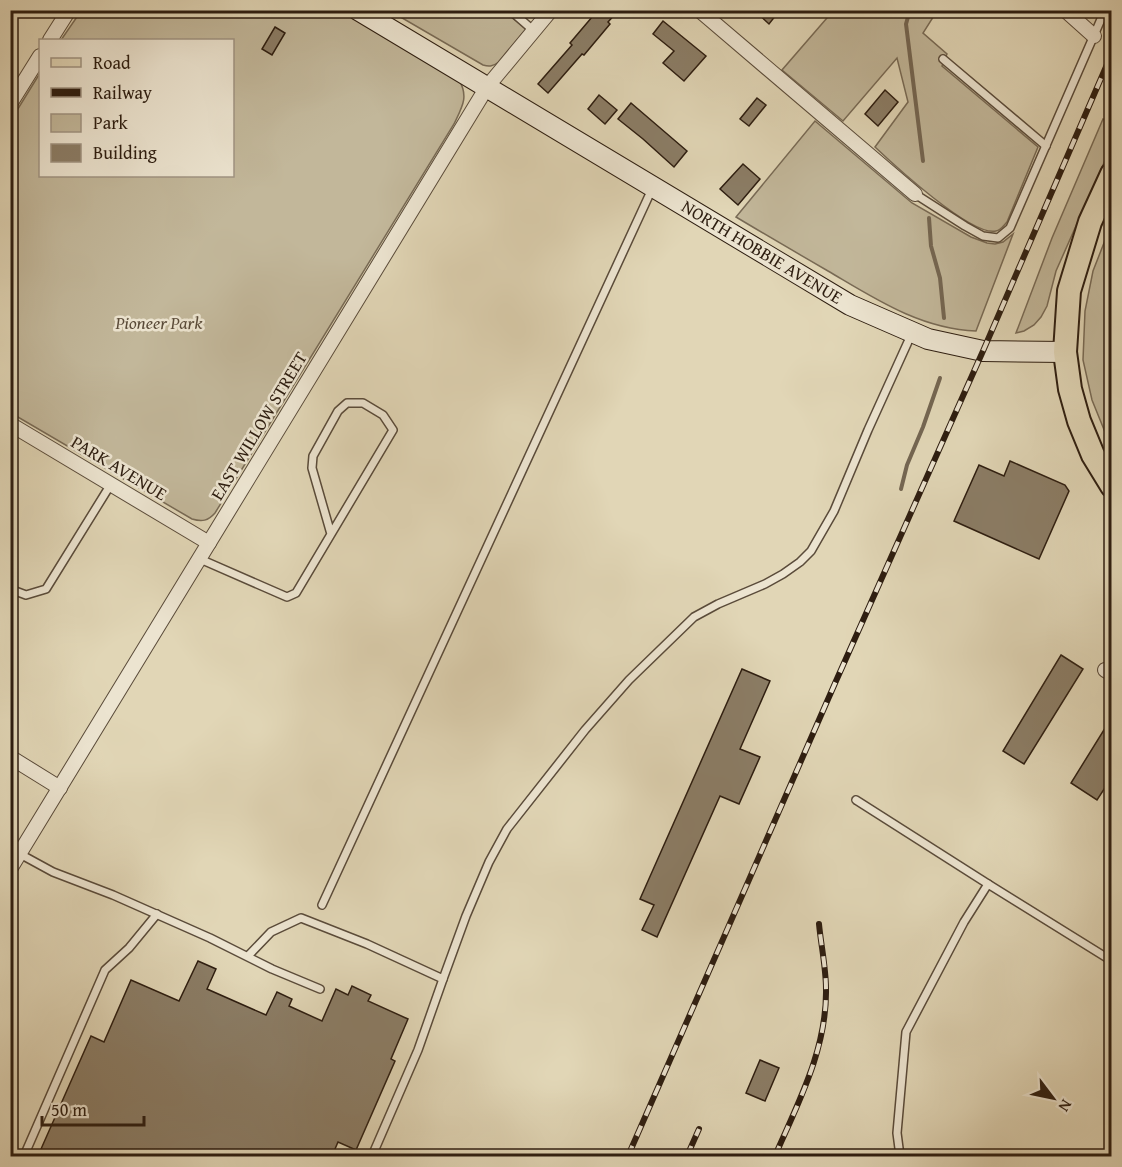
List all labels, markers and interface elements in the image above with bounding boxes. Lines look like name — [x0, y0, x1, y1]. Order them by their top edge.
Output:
legend — [39, 39, 234, 177]
text: Road — [93, 49, 131, 76]
text: Railway — [93, 79, 152, 106]
text: Park — [93, 109, 129, 136]
text: Building — [93, 139, 157, 166]
street label: NORTH HOBBIE AVENUE — [677, 193, 848, 310]
park label: Pioneer Park — [115, 309, 203, 336]
street label: EAST WILLOW STREET — [203, 346, 314, 505]
street label: PARK AVENUE — [66, 428, 172, 507]
north arrow — [1023, 1068, 1083, 1128]
scale bar — [42, 1089, 144, 1127]
text: N — [1053, 1095, 1079, 1117]
text: 50 m — [51, 1096, 87, 1123]

